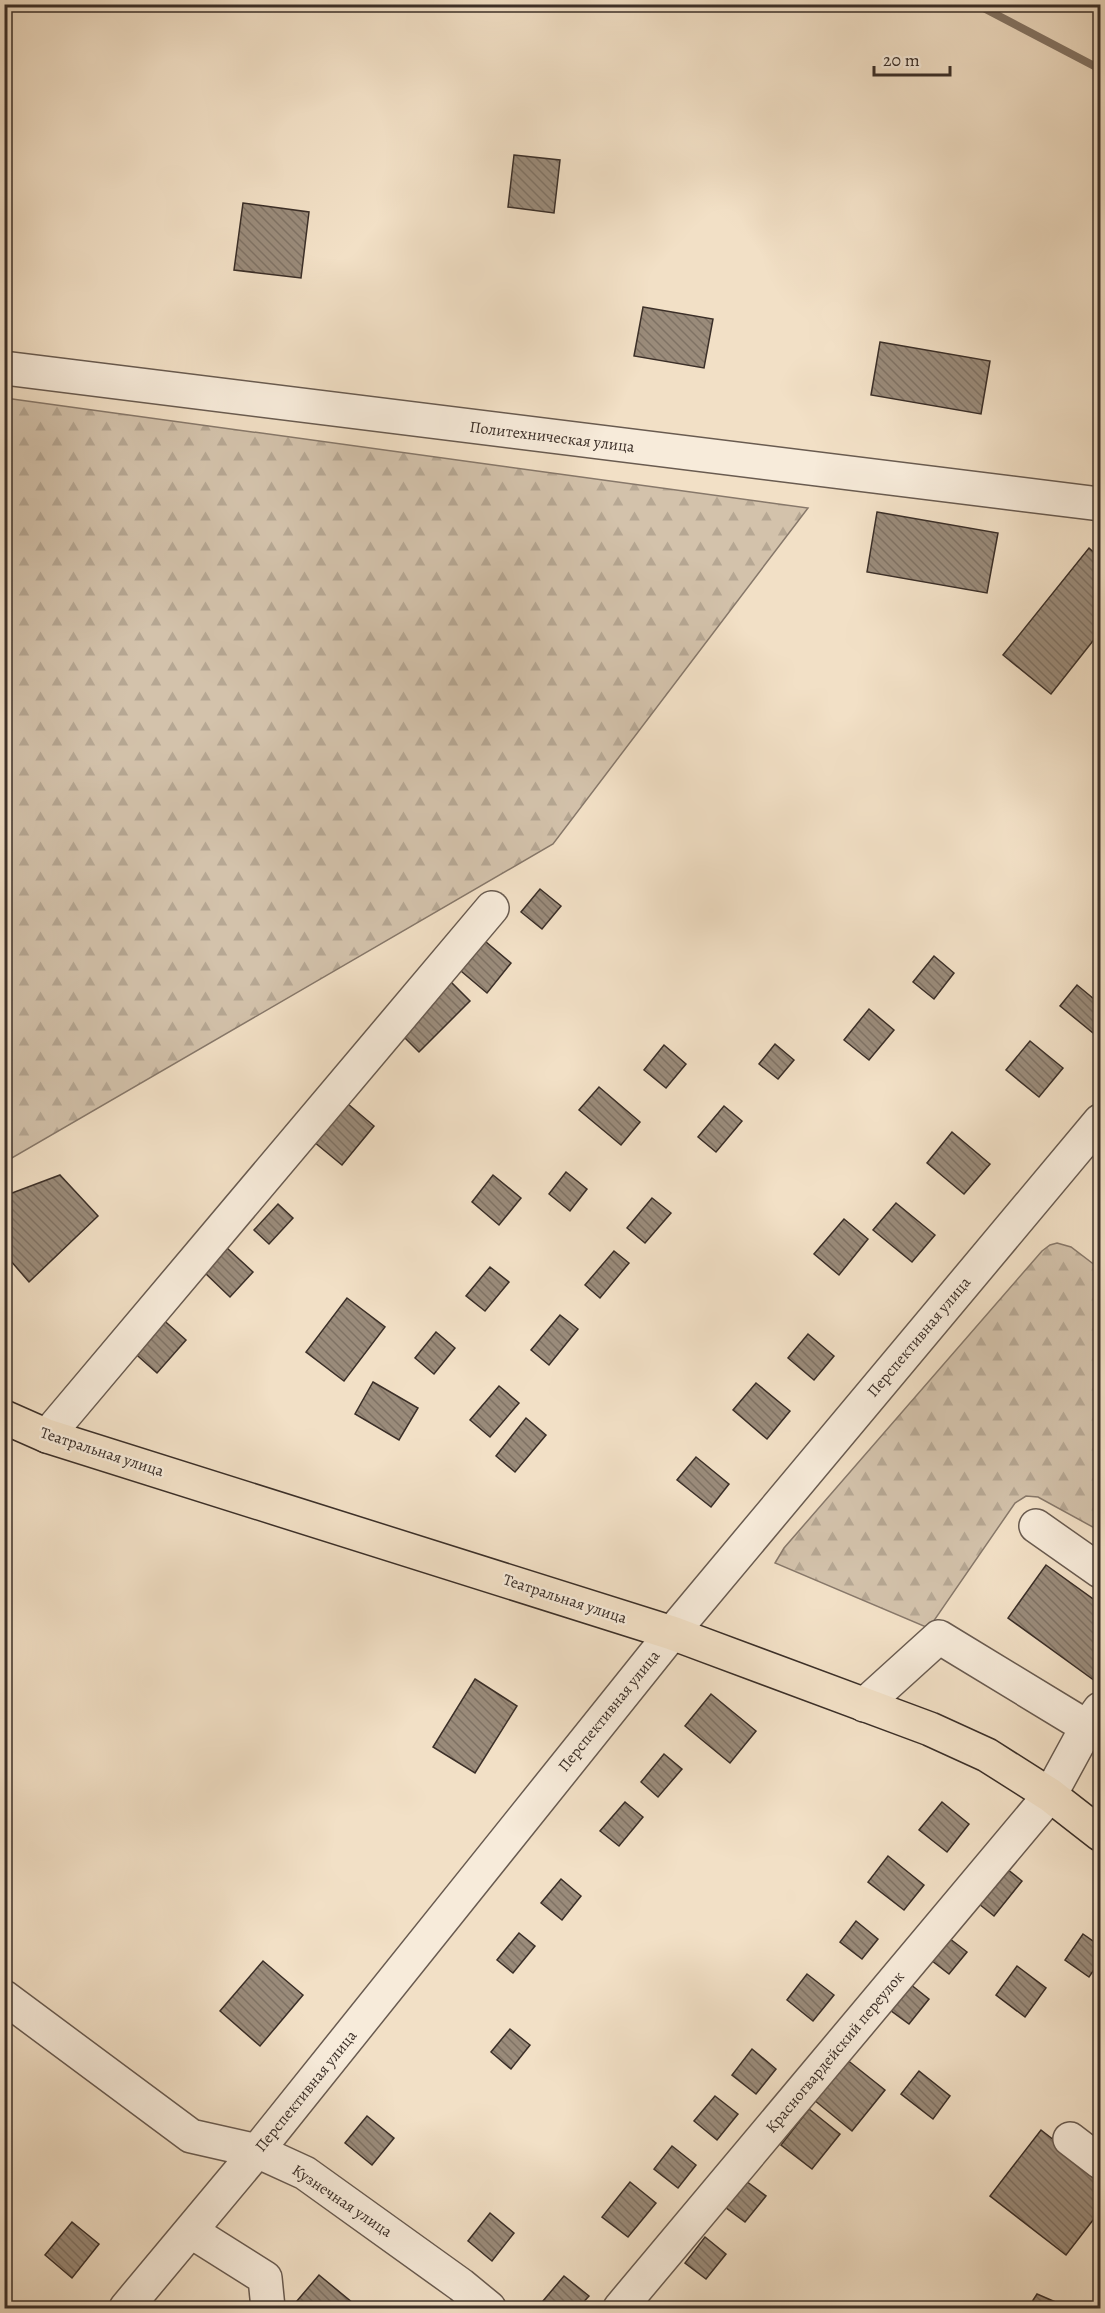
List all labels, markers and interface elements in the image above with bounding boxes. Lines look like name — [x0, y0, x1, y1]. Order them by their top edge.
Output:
scale bar — [874, 39, 950, 77]
text: 20 m — [883, 48, 920, 72]
street label: Политехническая улица — [468, 416, 636, 458]
street label: Перспективная улица — [862, 1272, 976, 1402]
street label: Театральная улица — [37, 1422, 167, 1483]
street label: Театральная улица — [500, 1569, 630, 1630]
street label: Перспективная улица — [553, 1645, 665, 1777]
street label: Красногвардейский переулок — [761, 1966, 909, 2138]
street label: Перспективная улица — [250, 2025, 362, 2157]
street label: Кузнечная улица — [288, 2159, 397, 2243]

